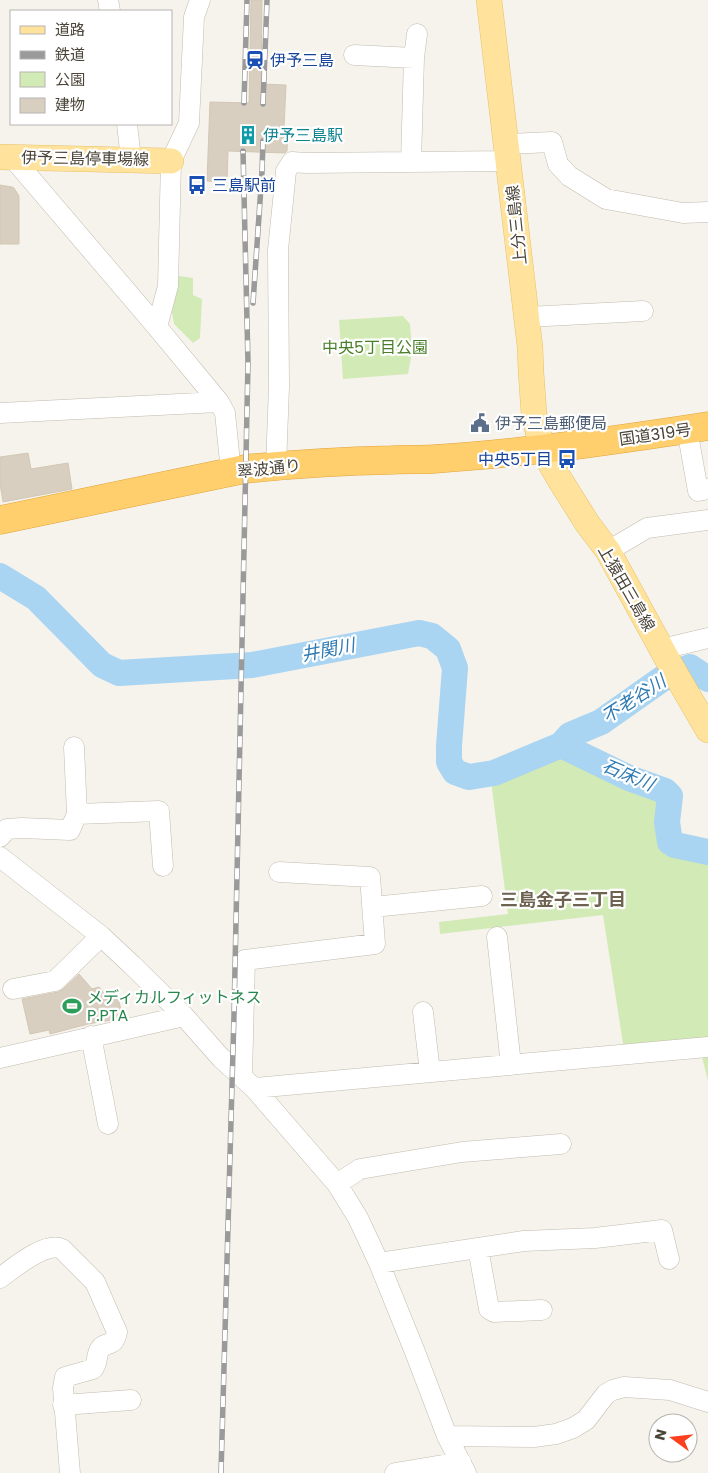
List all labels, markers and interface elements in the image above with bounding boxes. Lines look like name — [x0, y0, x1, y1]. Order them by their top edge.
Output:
legend — [10, 10, 172, 125]
text: 道路 — [55, 19, 85, 40]
text: 鉄道 — [55, 44, 85, 65]
station icon: 伊予三島 — [244, 49, 266, 71]
place label: 伊予三島 — [270, 49, 334, 72]
text: 公園 — [55, 69, 85, 90]
text: 建物 — [55, 94, 85, 115]
building icon: 伊予三島駅 — [237, 124, 259, 146]
place label: 伊予三島駅 — [263, 124, 343, 147]
street label: 伊予三島停車場線 — [21, 146, 149, 171]
bus stop icon: 三島駅前 — [186, 174, 208, 196]
place label: 三島駅前 — [212, 174, 276, 197]
street label: 上分三島線 — [501, 184, 532, 266]
park label: 中央5丁目公園 — [322, 336, 428, 359]
public building icon: 伊予三島郵便局 — [469, 412, 491, 434]
place label: 伊予三島郵便局 — [495, 412, 607, 435]
street label: 国道319号 — [618, 418, 693, 451]
place label: 中央5丁目 — [478, 448, 552, 471]
bus stop icon: 中央5丁目 — [556, 448, 578, 470]
street label: 翠波通り — [236, 454, 302, 483]
street label: 上猿田三島線 — [593, 541, 661, 636]
water label: 井関川 — [299, 632, 359, 667]
water label: 不老谷川 — [597, 667, 672, 729]
water label: 石床川 — [598, 752, 660, 797]
district label: 三島金子三丁目 — [500, 887, 626, 912]
place label: メディカルフィットネス P.PTA — [87, 986, 262, 1027]
sports icon: メディカルフィットネス P.PTA — [61, 995, 83, 1017]
north arrow — [648, 1413, 698, 1463]
text: N — [649, 1427, 671, 1442]

